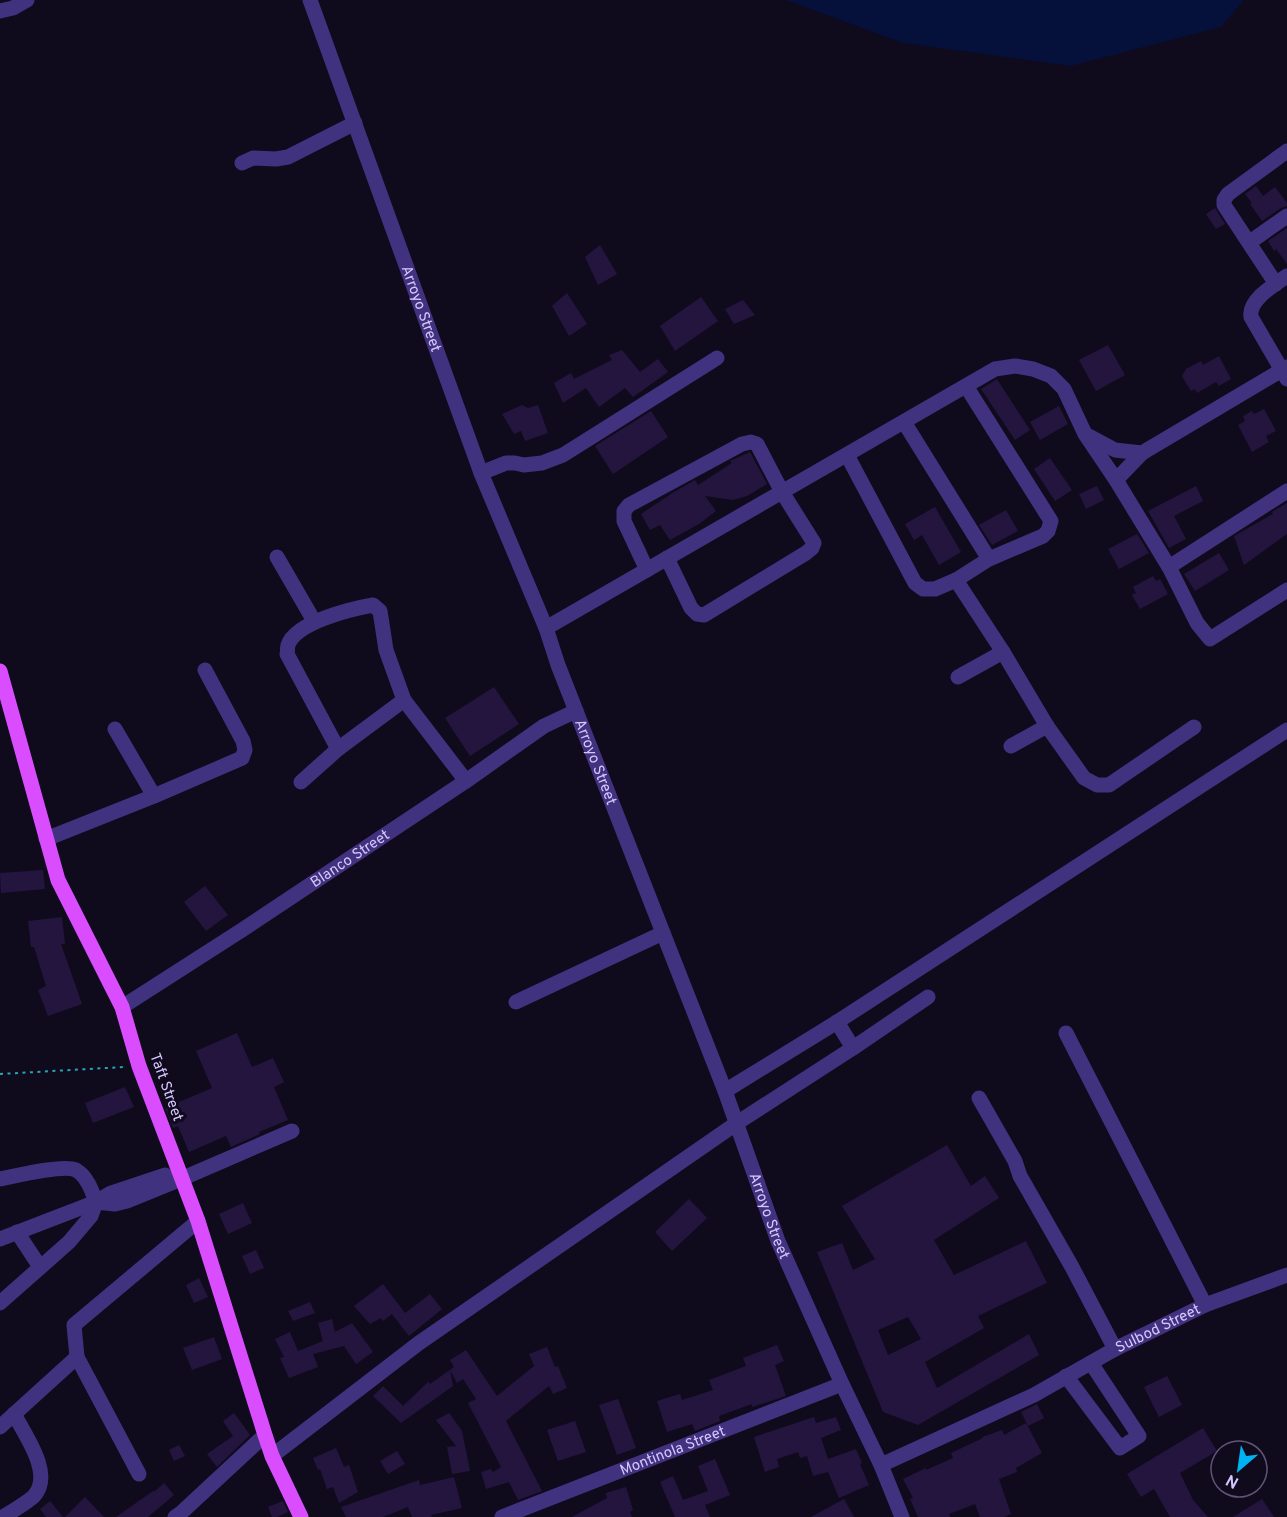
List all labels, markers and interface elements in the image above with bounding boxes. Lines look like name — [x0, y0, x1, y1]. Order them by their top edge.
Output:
street label: Arroyo Street — [396, 263, 444, 355]
street label: Arroyo Street — [569, 717, 620, 808]
street label: Blanco Street — [307, 826, 394, 893]
street label: Taft Street — [144, 1051, 187, 1124]
street label: Arroyo Street — [744, 1170, 793, 1263]
street label: Sulbod Street — [1113, 1301, 1204, 1358]
street label: Montinola Street — [618, 1423, 728, 1481]
north arrow — [1209, 1439, 1269, 1499]
text: N — [1223, 1469, 1243, 1492]

